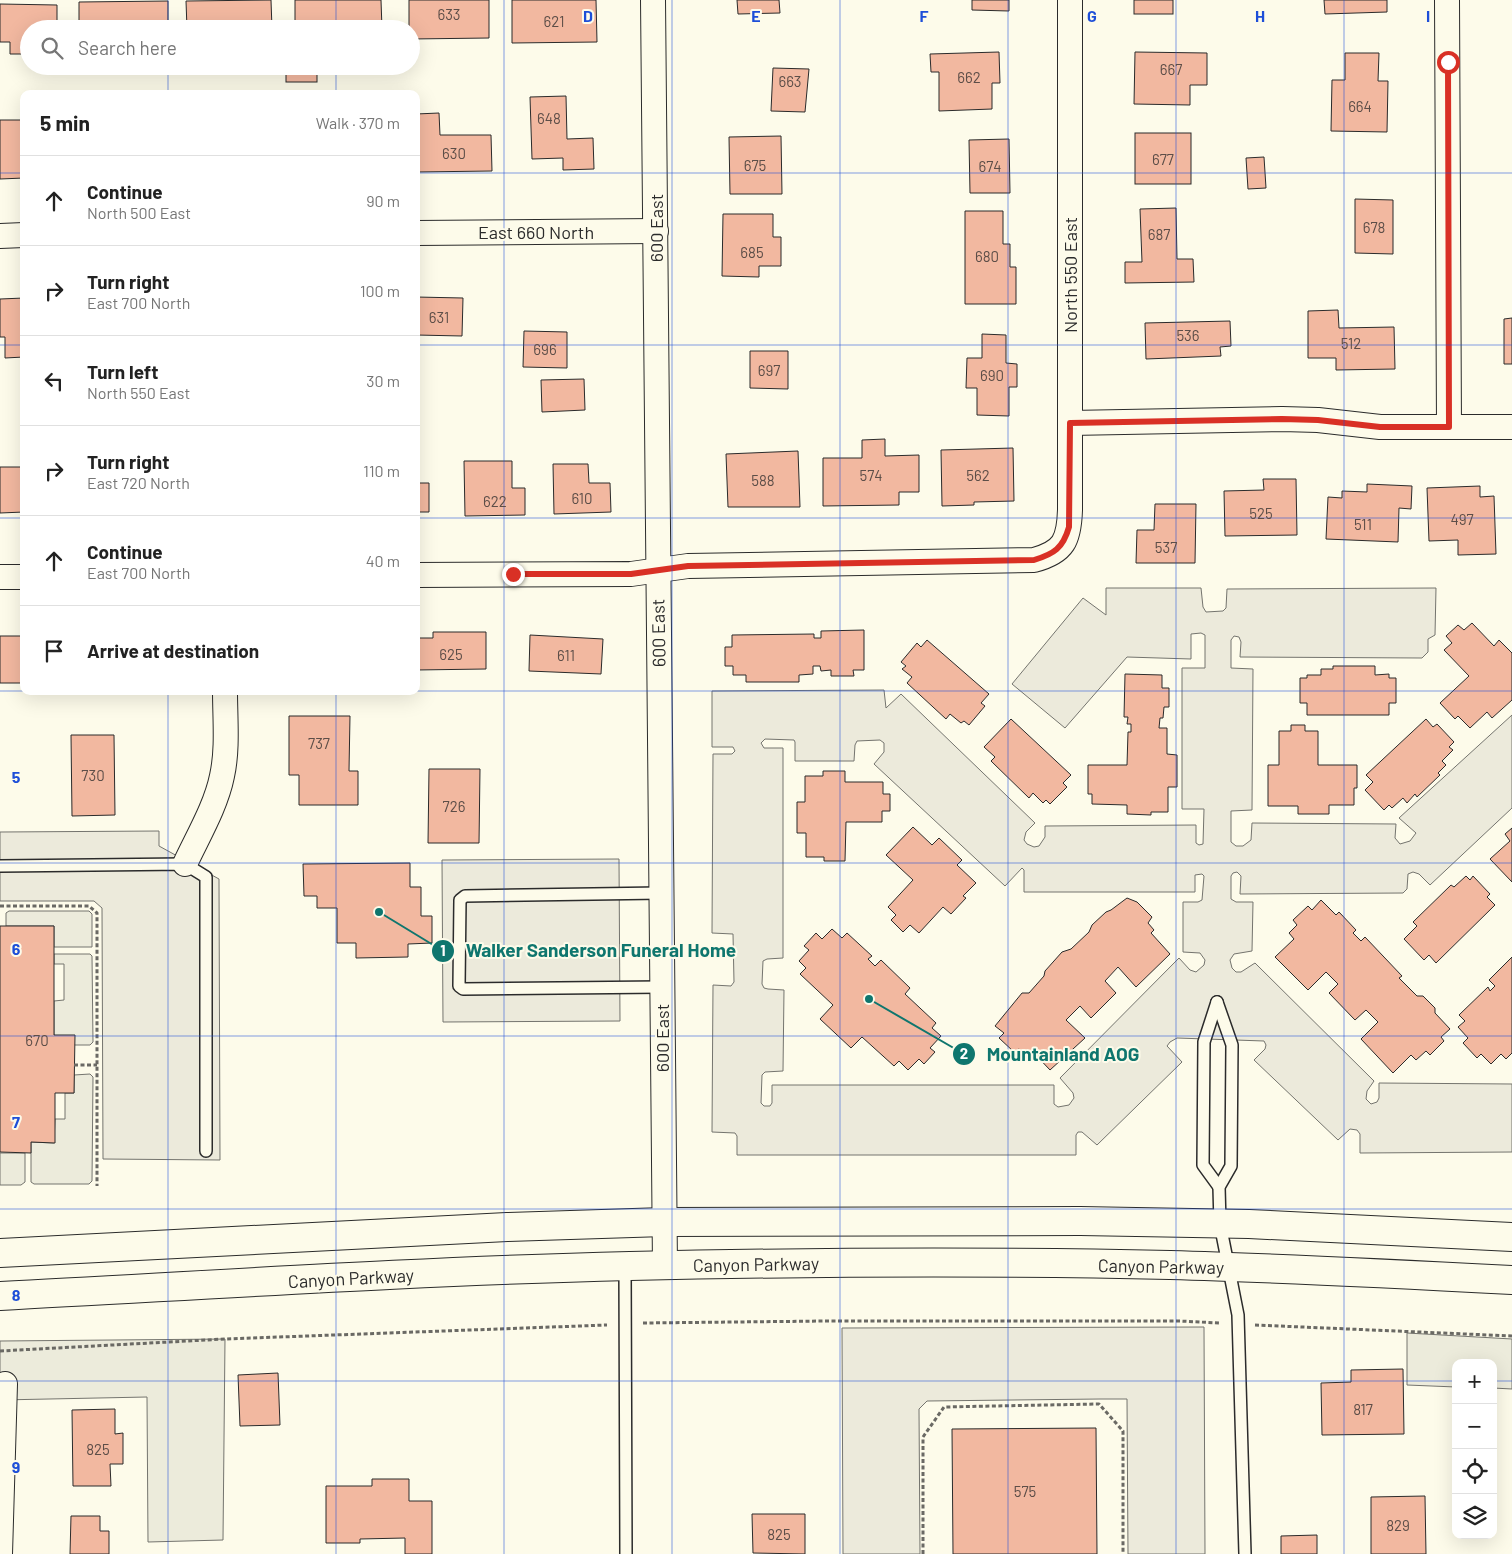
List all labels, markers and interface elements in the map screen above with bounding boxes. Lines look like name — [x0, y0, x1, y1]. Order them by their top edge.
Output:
house number: 633 — [437, 5, 461, 23]
text: D — [583, 6, 593, 25]
text: E — [751, 6, 761, 25]
text: F — [920, 6, 929, 25]
text: G — [1087, 6, 1097, 25]
text: H — [1255, 6, 1265, 25]
text: I — [1426, 6, 1430, 25]
house number: 621 — [544, 12, 564, 30]
search box — [20, 20, 420, 75]
icon: search — [38, 34, 66, 62]
text: Search here — [78, 36, 177, 59]
route start — [1437, 51, 1460, 74]
house number: 667 — [1160, 60, 1182, 78]
house number: 662 — [957, 68, 981, 86]
house number: 663 — [778, 72, 802, 90]
house number: 664 — [1348, 97, 1372, 115]
house number: 648 — [537, 109, 561, 127]
text: 5 min — [40, 110, 90, 135]
text: Walk · 370 m — [316, 113, 400, 132]
house number: 630 — [442, 144, 466, 162]
house number: 677 — [1152, 150, 1174, 168]
house number: 675 — [744, 156, 766, 174]
house number: 674 — [978, 157, 1002, 175]
text: Continue — [87, 180, 163, 203]
icon: ahead — [40, 187, 68, 215]
text: 90 m — [366, 191, 400, 210]
street label: 600 East — [645, 194, 667, 262]
text: North 500 East — [87, 203, 191, 222]
street label: North 550 East — [1059, 217, 1081, 333]
house number: 678 — [1363, 218, 1385, 236]
street label: East 660 North — [478, 221, 594, 243]
house number: 687 — [1148, 225, 1170, 243]
house number: 685 — [740, 243, 764, 261]
house number: 680 — [975, 247, 999, 265]
text: Turn right — [87, 270, 169, 293]
icon: right — [40, 277, 68, 305]
text: 100 m — [360, 281, 400, 300]
text: East 700 North — [87, 293, 190, 312]
house number: 631 — [429, 308, 449, 326]
house number: 536 — [1176, 326, 1200, 344]
house number: 512 — [1341, 334, 1361, 352]
house number: 696 — [533, 340, 557, 358]
text: Turn left — [87, 360, 158, 383]
house number: 697 — [758, 361, 780, 379]
house number: 690 — [980, 366, 1004, 384]
icon: left — [40, 367, 68, 395]
text: 30 m — [366, 371, 400, 390]
text: North 550 East — [87, 383, 190, 402]
text: Turn right — [87, 450, 169, 473]
icon: right — [40, 457, 68, 485]
text: 110 m — [363, 461, 400, 480]
house number: 574 — [859, 466, 883, 484]
house number: 562 — [966, 466, 990, 484]
house number: 588 — [751, 471, 775, 489]
text: East 720 North — [87, 473, 190, 492]
house number: 610 — [571, 489, 593, 507]
house number: 622 — [483, 492, 507, 510]
house number: 525 — [1249, 504, 1273, 522]
house number: 497 — [1450, 510, 1474, 528]
house number: 511 — [1354, 515, 1372, 533]
house number: 537 — [1155, 538, 1177, 556]
text: Continue — [87, 540, 163, 563]
icon: ahead — [40, 547, 68, 575]
text: 40 m — [366, 551, 400, 570]
text: East 700 North — [87, 563, 190, 582]
route end — [502, 563, 525, 586]
street label: 600 East — [646, 599, 670, 667]
icon: arrive — [40, 637, 68, 665]
text: Arrive at destination — [87, 639, 259, 662]
house number: 625 — [439, 645, 463, 663]
house number: 611 — [557, 646, 575, 664]
house number: 737 — [308, 734, 330, 752]
house number: 730 — [81, 766, 105, 784]
text: 5 — [12, 767, 21, 786]
house number: 726 — [443, 797, 465, 815]
callout: Walker Sanderson Funeral Home — [431, 934, 746, 968]
text: Walker Sanderson Funeral Home — [466, 938, 736, 961]
text: 6 — [12, 939, 21, 958]
text: 1 — [440, 941, 446, 959]
street label: 600 East — [651, 1004, 673, 1072]
house number: 670 — [25, 1031, 49, 1049]
callout: Mountainland AOG — [952, 1037, 1150, 1071]
text: Mountainland AOG — [987, 1042, 1139, 1065]
text: 2 — [960, 1044, 968, 1062]
text: 7 — [12, 1112, 20, 1131]
street label: Canyon Parkway — [693, 1252, 819, 1276]
street label: Canyon Parkway — [1098, 1254, 1224, 1278]
street label: Canyon Parkway — [287, 1264, 415, 1292]
text: 8 — [12, 1285, 21, 1304]
map controls — [1452, 1359, 1497, 1539]
button: + — [1452, 1359, 1497, 1404]
house number: 817 — [1353, 1400, 1373, 1418]
button: − — [1452, 1404, 1497, 1449]
house number: 825 — [86, 1440, 110, 1458]
button: locate — [1452, 1449, 1497, 1494]
text: 9 — [12, 1457, 20, 1476]
house number: 575 — [1014, 1482, 1036, 1500]
button: layers — [1452, 1494, 1497, 1539]
house number: 829 — [1386, 1516, 1410, 1534]
house number: 825 — [767, 1525, 791, 1543]

